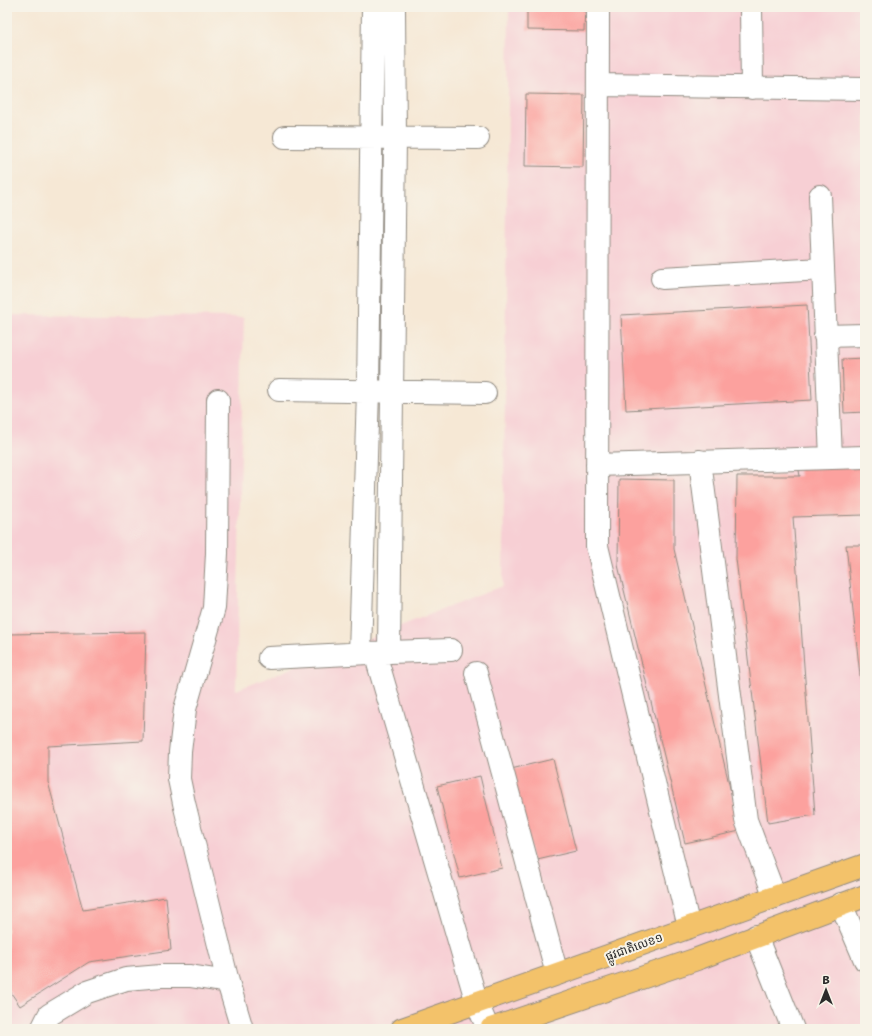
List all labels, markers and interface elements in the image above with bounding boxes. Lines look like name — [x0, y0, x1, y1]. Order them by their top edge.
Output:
street label: ផ្លូវជាតិលេខ១ — [602, 927, 666, 967]
north arrow — [806, 970, 846, 1010]
text: B — [822, 971, 830, 988]

